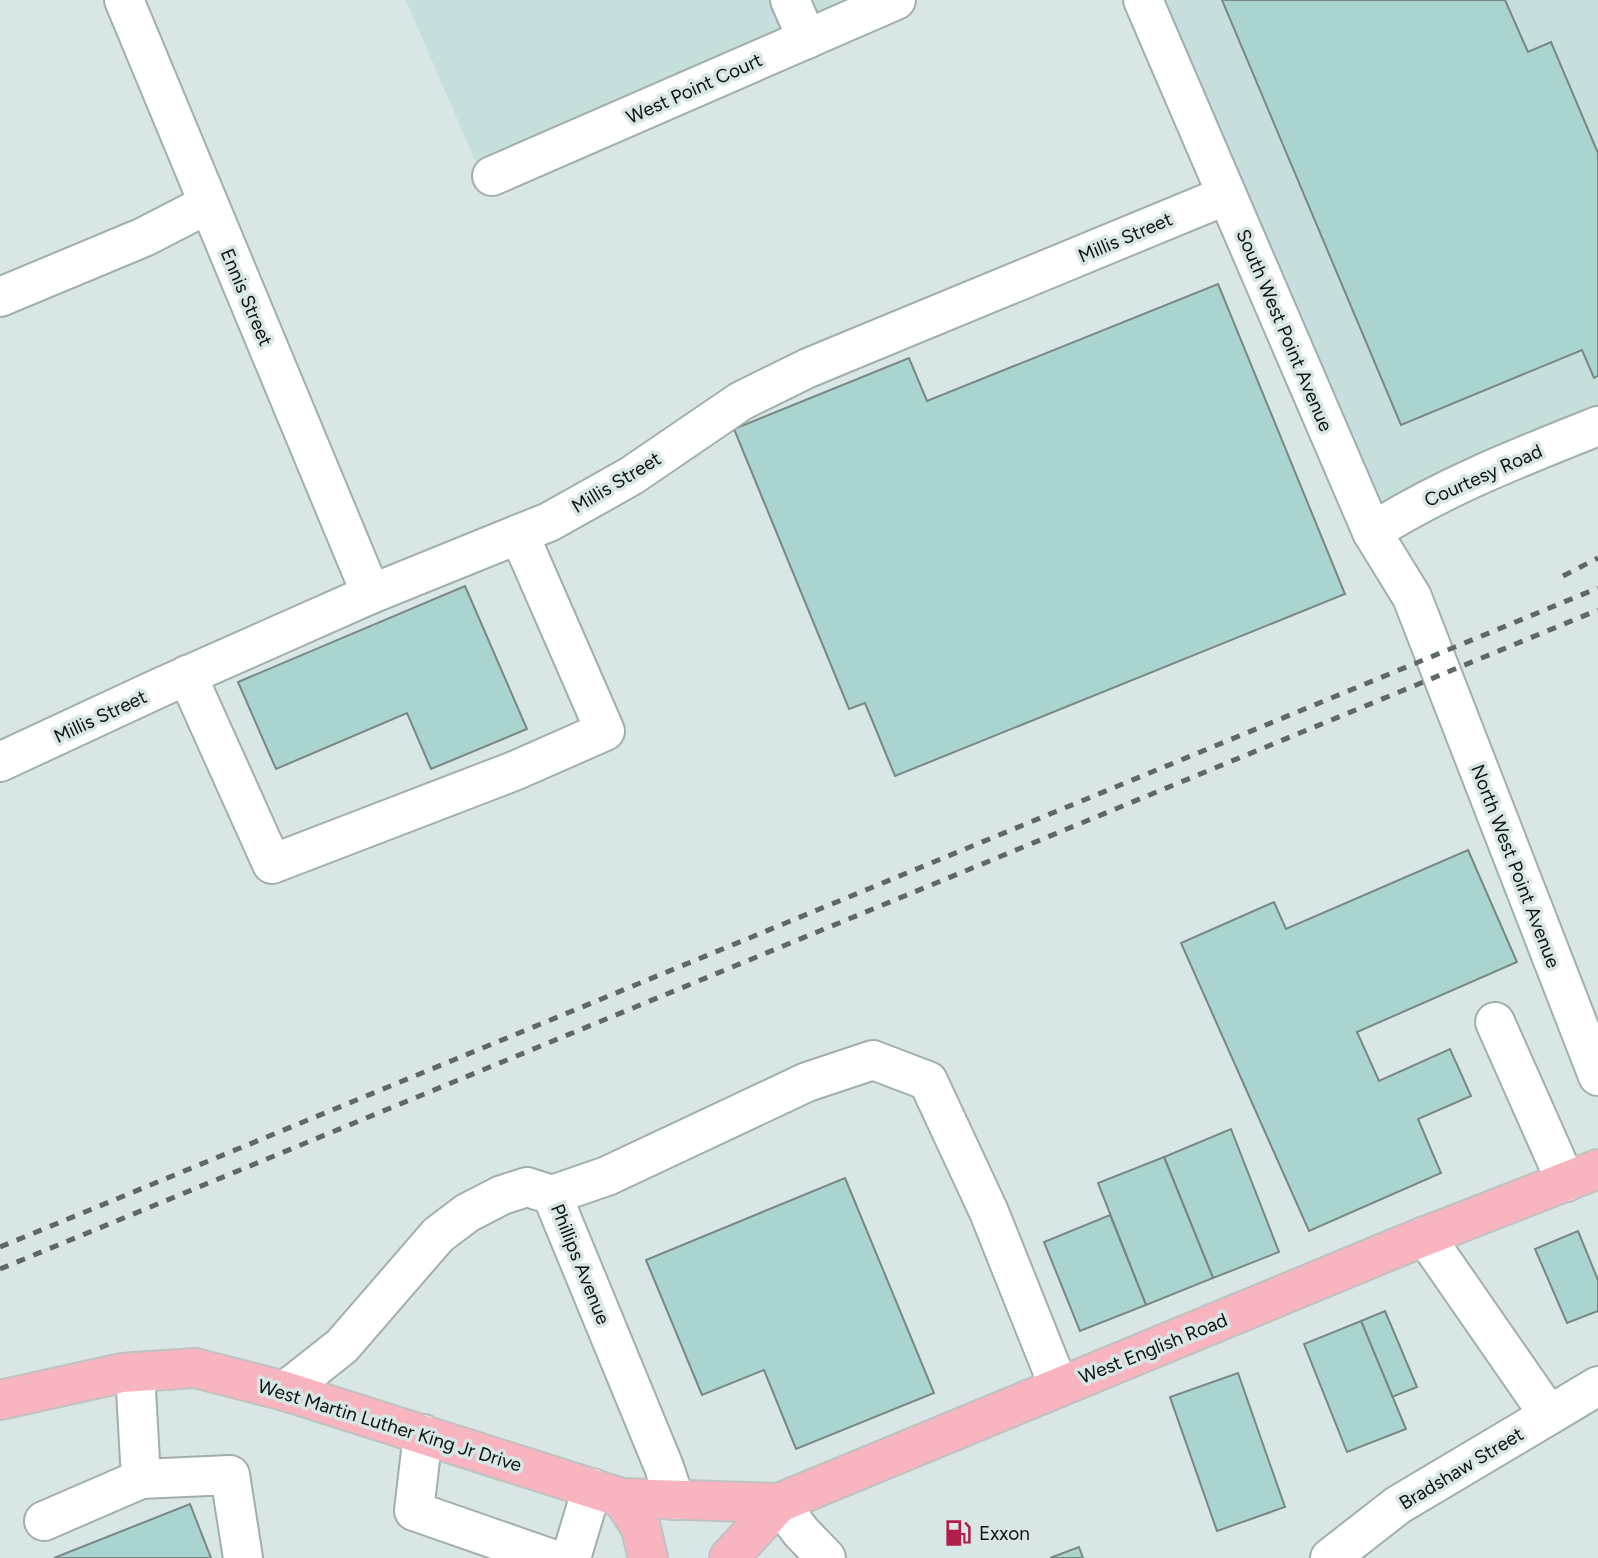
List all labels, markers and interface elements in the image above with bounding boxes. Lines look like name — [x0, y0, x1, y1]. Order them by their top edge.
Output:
street label: West Point Court — [623, 48, 766, 129]
street label: Millis Street — [1075, 207, 1176, 268]
street label: South West Point Avenue — [1231, 226, 1338, 435]
street label: Ennis Street — [216, 245, 277, 349]
street label: Courtesy Road — [1421, 439, 1546, 512]
street label: Millis Street — [567, 447, 665, 518]
street label: Millis Street — [50, 685, 150, 748]
street label: North West Point Avenue — [1466, 761, 1565, 971]
street label: Phillips Avenue — [546, 1201, 615, 1328]
street label: West English Road — [1076, 1308, 1231, 1389]
street label: West Martin Luther King Jr Drive — [255, 1374, 525, 1477]
street label: Bradshaw Street — [1395, 1422, 1527, 1515]
fuel station icon: Exxon — [943, 1518, 973, 1548]
place label: Exxon — [979, 1522, 1030, 1545]

